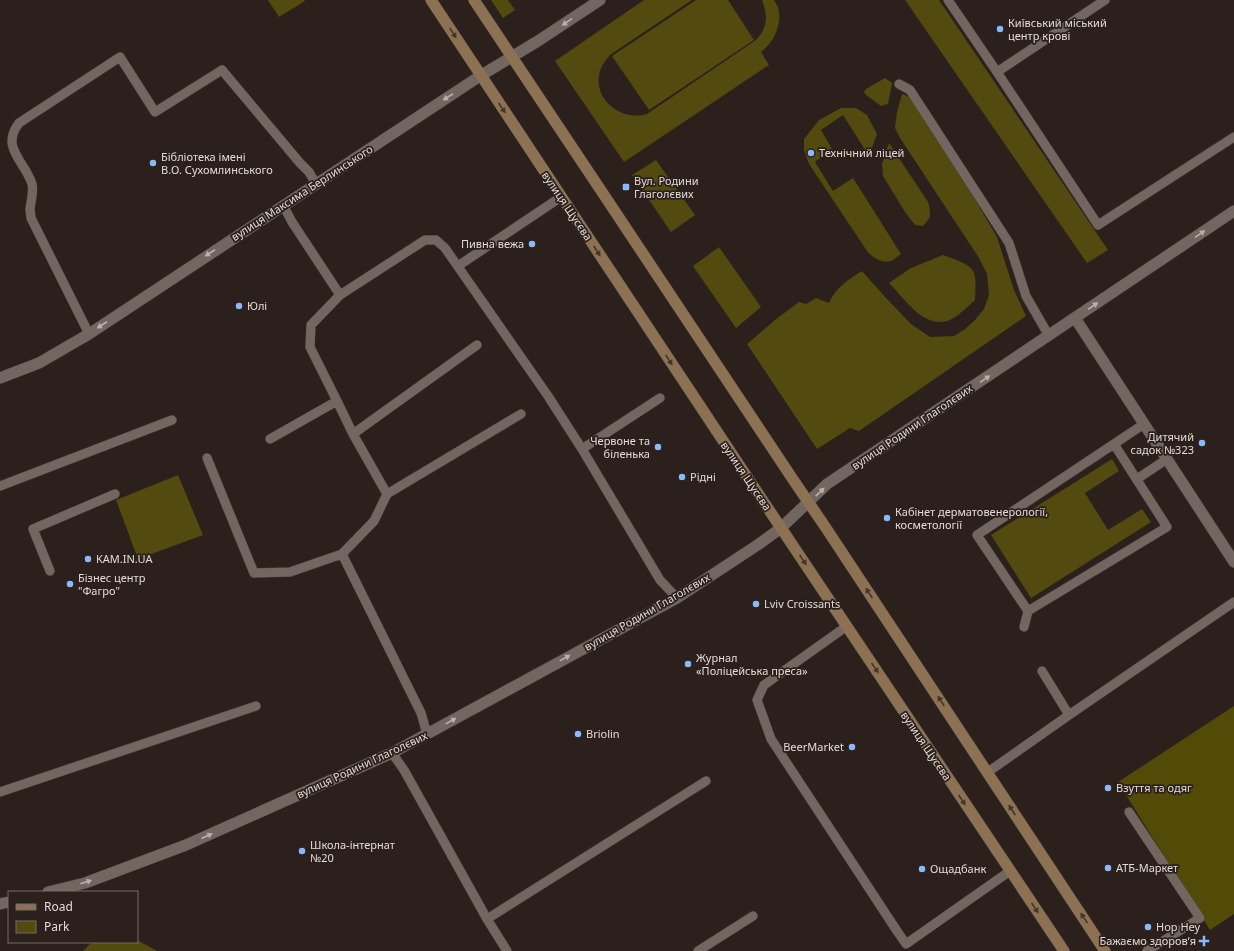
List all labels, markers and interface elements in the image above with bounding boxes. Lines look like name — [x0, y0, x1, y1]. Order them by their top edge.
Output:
place label: Київський міський центр крові — [1008, 15, 1107, 43]
one-way arrow — [562, 18, 573, 26]
marker: Київський міський центр крові — [995, 24, 1005, 34]
one-way arrow — [449, 27, 456, 38]
one-way arrow — [443, 93, 453, 101]
one-way arrow — [498, 103, 506, 113]
street label: вулиця Максима Берлинського — [228, 141, 375, 244]
place label: Технічний ліцей — [819, 145, 904, 160]
marker: Технічний ліцей — [806, 148, 816, 158]
place label: Бібліотека імені В.О. Сухомлинського — [161, 149, 273, 177]
marker: Бібліотека імені В.О. Сухомлинського — [148, 158, 158, 168]
street label: вулиця Щусєва — [539, 168, 596, 243]
place label: Вул. Родини Глаголєвих — [634, 173, 699, 201]
marker: Вул. Родини Глаголєвих — [621, 182, 631, 192]
one-way arrow — [1195, 230, 1206, 238]
place label: Пивна вежа — [461, 236, 524, 251]
marker: Пивна вежа — [527, 239, 537, 249]
one-way arrow — [593, 246, 601, 256]
one-way arrow — [205, 249, 216, 257]
place label: Юлі — [247, 298, 267, 313]
marker: Юлі — [234, 301, 244, 311]
one-way arrow — [1087, 303, 1098, 310]
one-way arrow — [97, 321, 107, 329]
one-way arrow — [665, 355, 673, 365]
one-way arrow — [979, 375, 990, 383]
street label: вулиця Родини Глаголєвих — [848, 380, 975, 473]
place label: Дитячий садок №323 — [1130, 429, 1194, 457]
place label: Червоне та біленька — [590, 433, 650, 461]
street label: вулиця Щусєва — [718, 438, 775, 513]
marker: Дитячий садок №323 — [1197, 438, 1207, 448]
marker: Червоне та біленька — [653, 442, 663, 452]
place label: Рідні — [690, 469, 716, 484]
marker: Рідні — [677, 472, 687, 482]
one-way arrow — [815, 487, 825, 496]
place label: Кабінет дерматовенерології, косметології — [895, 504, 1048, 532]
marker: Кабінет дерматовенерології, косметології — [882, 513, 892, 523]
place label: KAM.IN.UA — [96, 551, 154, 566]
marker: KAM.IN.UA — [83, 554, 93, 564]
one-way arrow — [799, 554, 806, 566]
street label: вулиця Родини Глаголєвих — [581, 569, 713, 654]
place label: Бізнес центр "Фагро" — [78, 570, 146, 598]
marker: Бізнес центр "Фагро" — [65, 579, 75, 589]
one-way arrow — [865, 588, 873, 598]
place label: Lviv Croissants — [764, 596, 840, 611]
marker: Lviv Croissants — [751, 599, 761, 609]
place label: Журнал «Поліцейська преса» — [696, 650, 808, 678]
one-way arrow — [559, 655, 571, 662]
marker: Журнал «Поліцейська преса» — [683, 659, 693, 669]
one-way arrow — [871, 662, 878, 674]
one-way arrow — [937, 696, 945, 706]
street label: вулиця Щусєва — [898, 708, 955, 783]
one-way arrow — [445, 717, 457, 724]
place label: Briolin — [586, 726, 620, 741]
street label: вулиця Родини Глаголєвих — [294, 727, 430, 802]
marker: Briolin — [573, 729, 583, 739]
place label: BeerMarket — [783, 739, 844, 754]
marker: BeerMarket — [847, 742, 857, 752]
place label: Взуття та одяг — [1116, 780, 1192, 795]
marker: Взуття та одяг — [1103, 783, 1113, 793]
one-way arrow — [958, 795, 966, 805]
one-way arrow — [1008, 805, 1016, 815]
one-way arrow — [201, 832, 213, 839]
place label: Школа-інтернат №20 — [310, 837, 395, 865]
marker: Школа-інтернат №20 — [297, 846, 307, 856]
place label: АТБ-Маркет — [1116, 860, 1178, 875]
place label: Ощадбанк — [930, 861, 986, 876]
marker: АТБ-Маркет — [1103, 863, 1113, 873]
marker: Ощадбанк — [917, 864, 927, 874]
one-way arrow — [80, 879, 92, 885]
legend — [8, 891, 138, 943]
text: Road — [44, 898, 73, 915]
one-way arrow — [1031, 903, 1039, 913]
one-way arrow — [1080, 913, 1087, 924]
text: Park — [44, 918, 70, 935]
place label: Hop Hey — [1156, 919, 1201, 934]
marker: Hop Hey — [1143, 922, 1153, 932]
place label: Бажаємо здоровʼя — [1100, 933, 1196, 948]
marker: Бажаємо здоровʼя — [1199, 936, 1209, 946]

